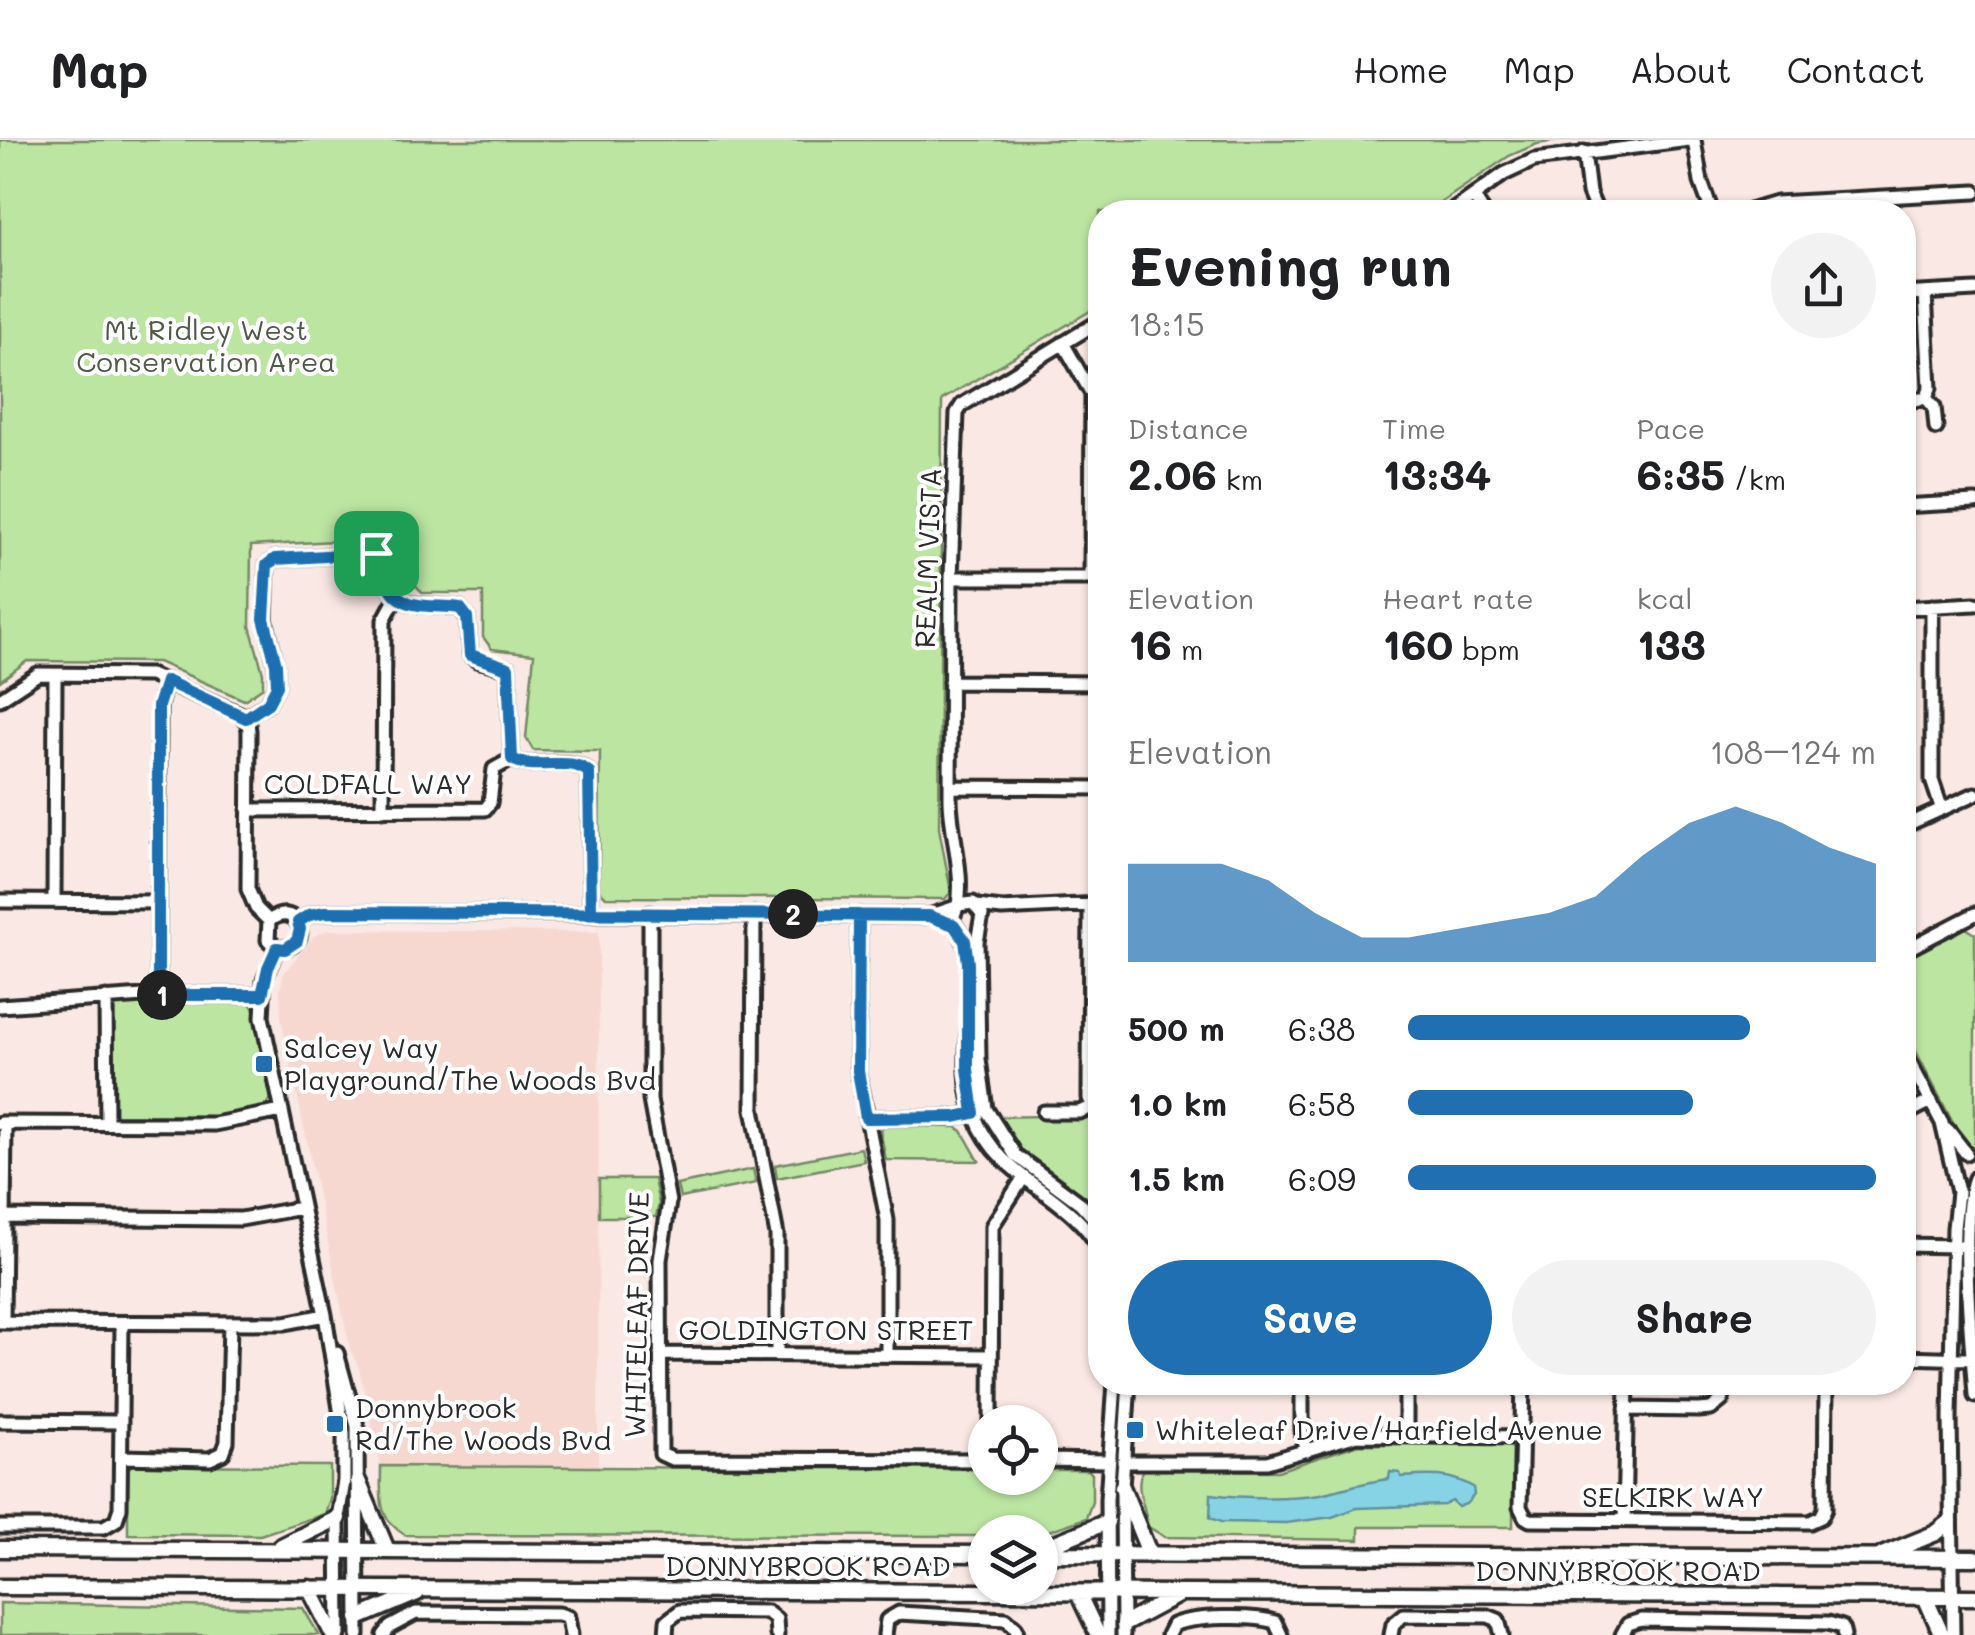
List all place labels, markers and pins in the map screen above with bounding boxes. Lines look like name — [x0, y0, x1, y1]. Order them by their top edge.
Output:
pin — [334, 511, 419, 596]
pin: 2 — [768, 889, 818, 939]
pin: 1 — [137, 970, 187, 1020]
place label: Salcey Way Playground/The Woods Bvd — [284, 1029, 656, 1097]
marker: Salcey Way Playground/The Woods Bvd — [253, 1053, 275, 1075]
place label: Donnybrook Rd/The Woods Bvd — [355, 1389, 611, 1457]
place label: Whiteleaf Drive/Harfield Avenue — [1155, 1411, 1603, 1447]
marker: Donnybrook Rd/The Woods Bvd — [324, 1413, 346, 1435]
marker: Whiteleaf Drive/Harfield Avenue — [1124, 1419, 1146, 1441]

